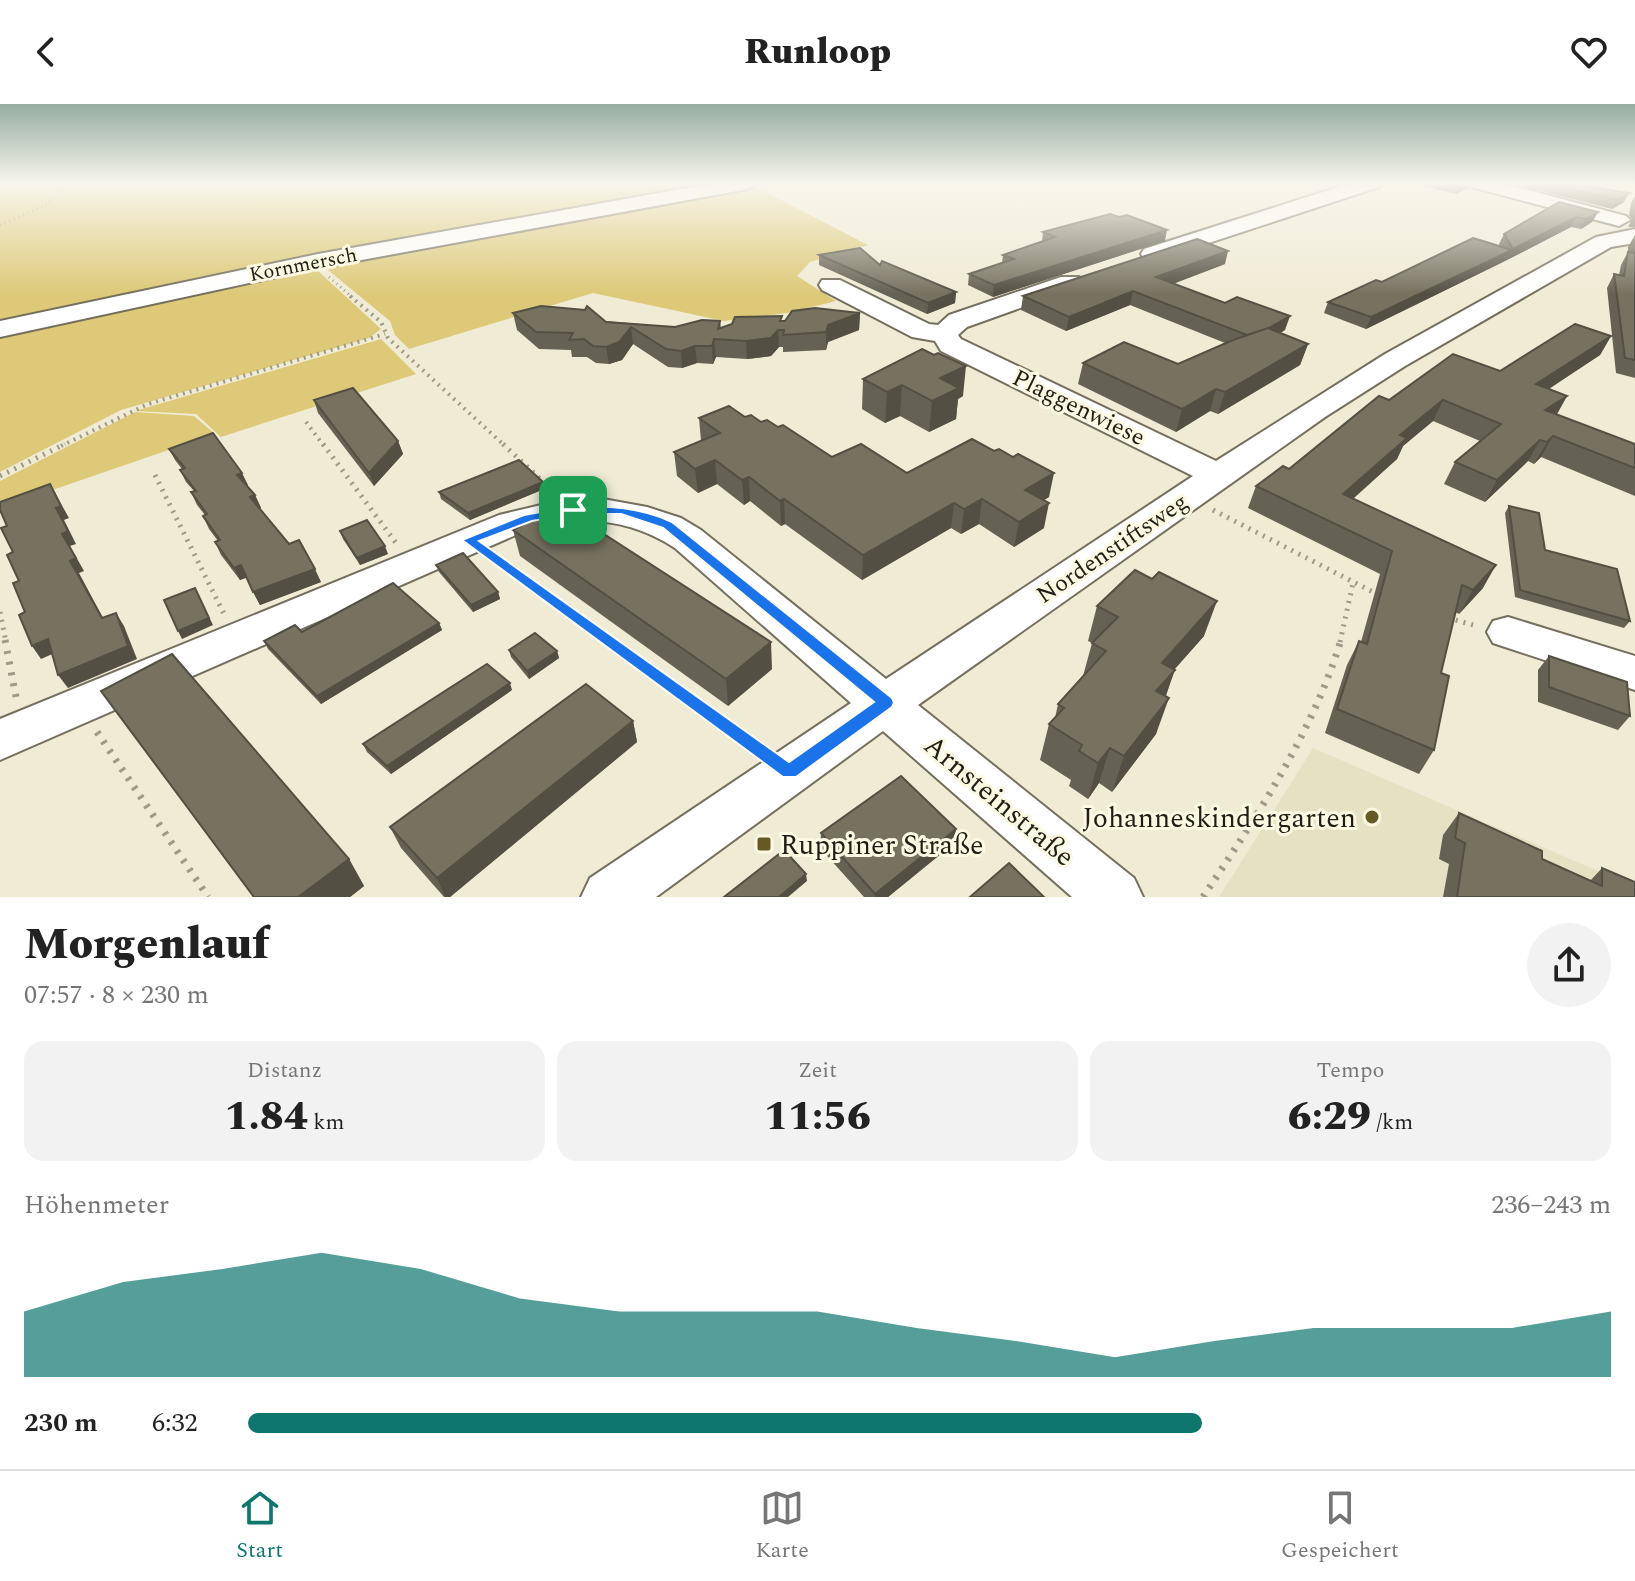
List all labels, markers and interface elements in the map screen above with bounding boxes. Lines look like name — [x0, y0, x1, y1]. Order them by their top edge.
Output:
text: Runloop — [744, 25, 891, 80]
icon: back — [24, 30, 68, 74]
icon: heart — [1567, 30, 1611, 74]
street label: Kornmersch — [247, 240, 360, 290]
street label: Plaggenwiese — [1006, 360, 1151, 456]
pin — [539, 476, 607, 544]
street label: Nordenstiftsweg — [1029, 485, 1196, 613]
icon: arrive — [551, 488, 595, 532]
street label: Arnsteinstraße — [914, 725, 1084, 877]
place label: Johanneskindergarten — [1082, 797, 1356, 840]
marker: Johanneskindergarten — [1363, 808, 1381, 826]
place label: Ruppiner Straße — [780, 824, 984, 867]
marker: Ruppiner Straße — [755, 835, 773, 853]
text: Morgenlauf — [24, 911, 269, 978]
button: share — [1527, 923, 1611, 1007]
text: 07:57 · 8 × 230 m — [24, 975, 209, 1015]
text: Distanz — [247, 1054, 322, 1087]
text: Zeit — [798, 1054, 837, 1087]
text: Tempo — [1317, 1054, 1384, 1087]
text: 1.84 — [225, 1087, 308, 1148]
text: 11:56 — [764, 1087, 871, 1148]
text: 6:29 — [1288, 1087, 1371, 1148]
text: km — [308, 1106, 344, 1139]
text: /km — [1371, 1106, 1413, 1139]
text: Höhenmeter — [24, 1185, 169, 1225]
text: 236–243 m — [1491, 1185, 1611, 1225]
text: 230 m — [24, 1403, 98, 1443]
text: 6:32 — [152, 1403, 198, 1443]
tab: Start — [236, 1486, 283, 1567]
tab: Karte — [755, 1486, 809, 1567]
tab: Gespeichert — [1281, 1486, 1399, 1567]

